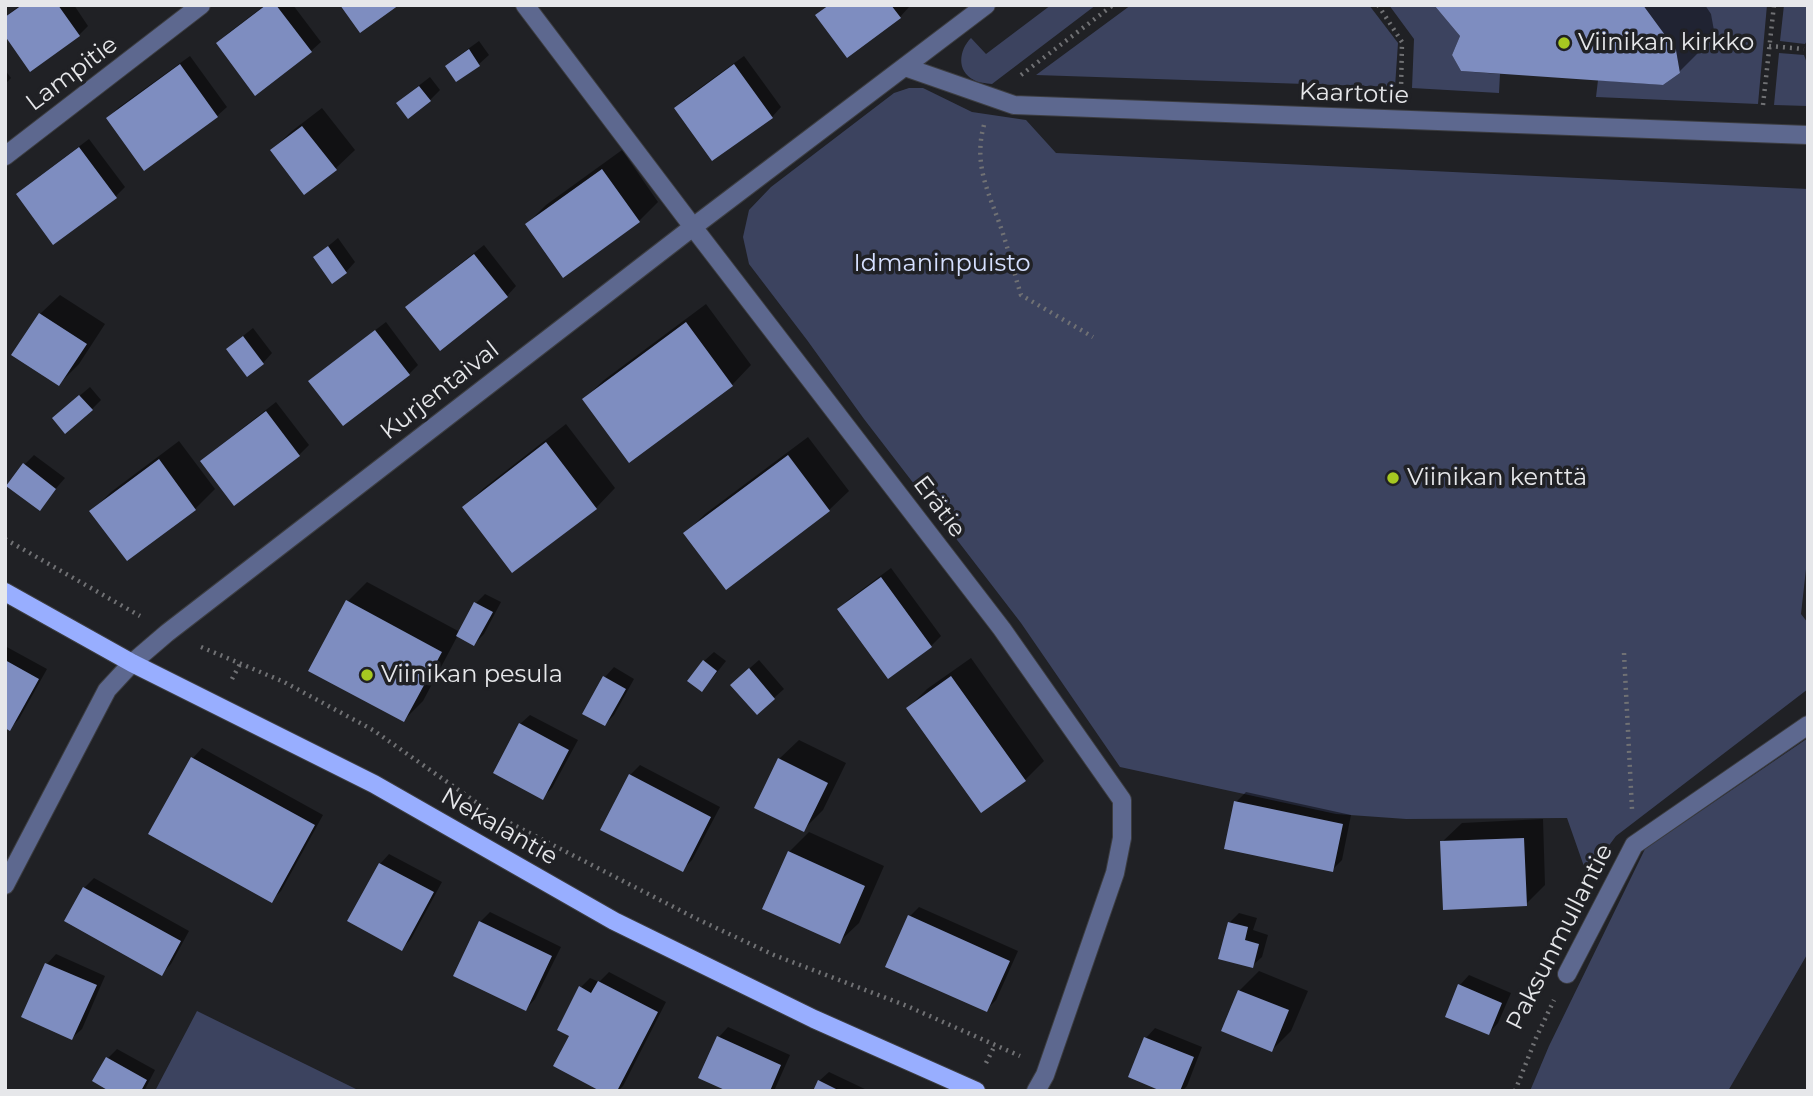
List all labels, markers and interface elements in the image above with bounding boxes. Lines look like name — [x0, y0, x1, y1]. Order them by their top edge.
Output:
place label: Viinikan kirkko — [1578, 29, 1754, 57]
street label: Lampitie — [21, 30, 123, 118]
marker: Viinikan kirkko — [1556, 35, 1572, 51]
street label: Kaartotie — [1298, 78, 1410, 110]
park label: Idmaninpuisto — [854, 250, 1030, 278]
street label: Kurjentaival — [375, 336, 505, 446]
place label: Viinikan kenttä — [1407, 464, 1587, 492]
marker: Viinikan kenttä — [1385, 470, 1401, 486]
street label: Erätie — [907, 471, 971, 543]
place label: Viinikan pesula — [381, 661, 563, 689]
marker: Viinikan pesula — [359, 667, 375, 683]
street label: Nekalantie — [436, 782, 562, 872]
street label: Paksunmullantie — [1501, 839, 1619, 1035]

